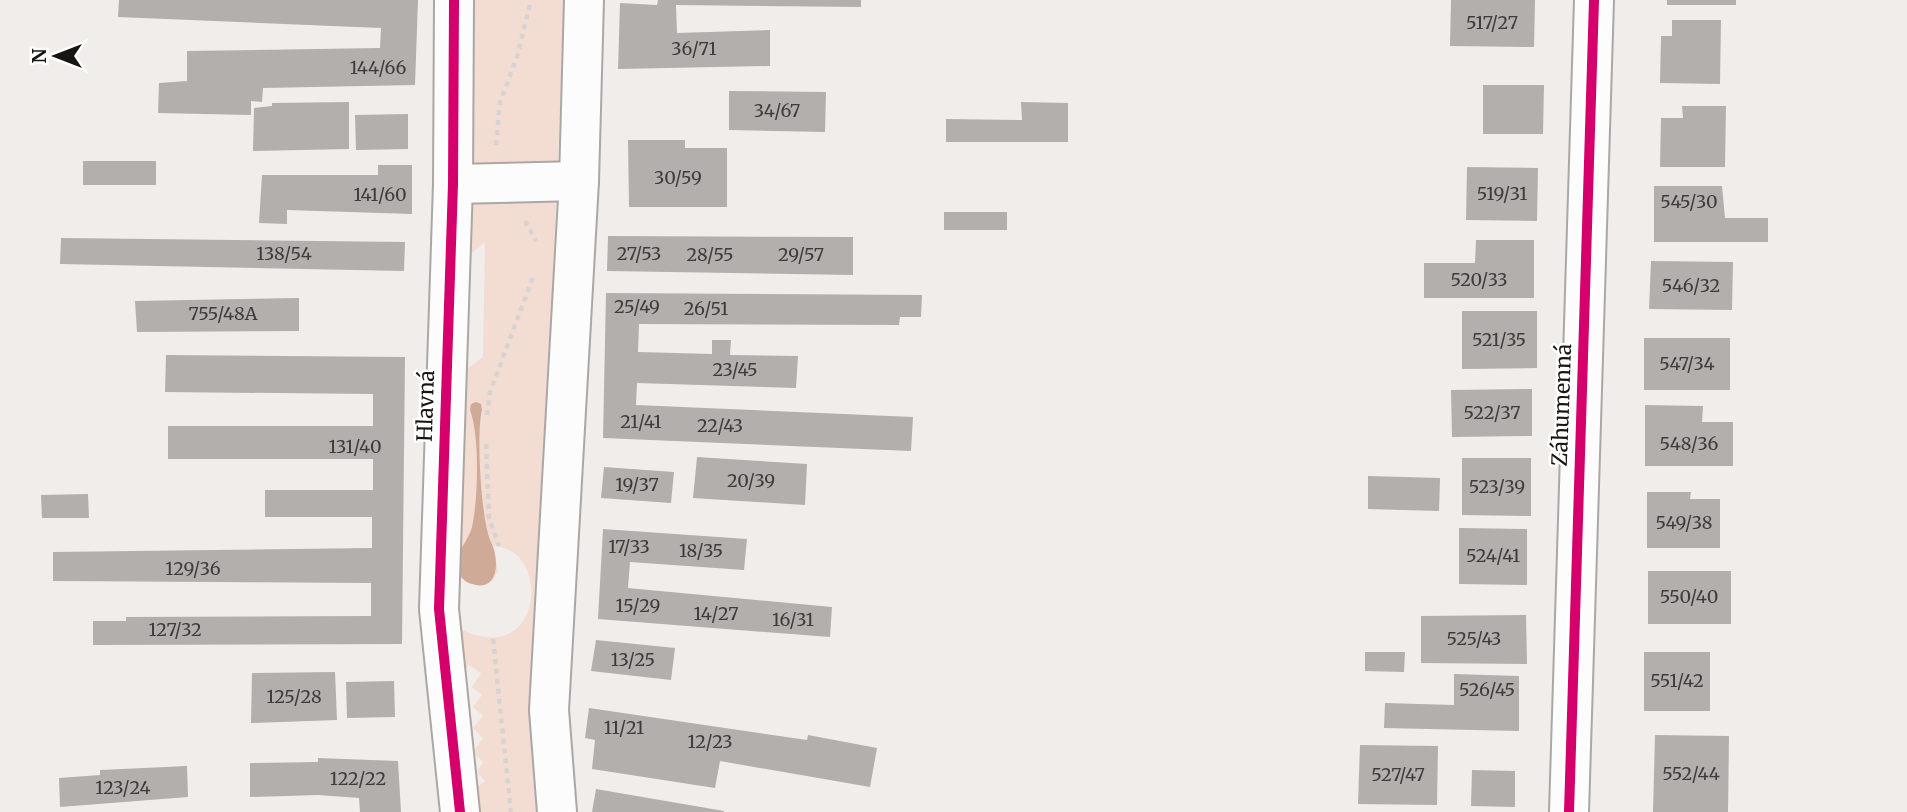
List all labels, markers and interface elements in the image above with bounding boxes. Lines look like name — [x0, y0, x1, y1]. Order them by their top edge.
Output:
house number: 517/27 — [1466, 11, 1518, 34]
north arrow — [21, 21, 91, 91]
house number: 36/71 — [671, 37, 717, 60]
text: N — [27, 48, 51, 64]
house number: 144/66 — [350, 56, 406, 79]
house number: 34/67 — [754, 99, 800, 122]
house number: 30/59 — [654, 166, 702, 189]
house number: 519/31 — [1477, 182, 1527, 205]
house number: 141/60 — [353, 183, 407, 206]
house number: 545/30 — [1660, 190, 1718, 213]
house number: 138/54 — [256, 242, 312, 265]
house number: 27/53 — [617, 242, 661, 265]
house number: 28/55 — [687, 243, 733, 266]
house number: 29/57 — [778, 243, 824, 266]
house number: 520/33 — [1450, 268, 1508, 291]
house number: 546/32 — [1662, 274, 1720, 297]
house number: 25/49 — [614, 295, 660, 318]
house number: 26/51 — [684, 297, 728, 320]
house number: 755/48A — [189, 302, 258, 325]
house number: 521/35 — [1472, 328, 1526, 351]
street label: Záhumenná — [1546, 343, 1577, 467]
house number: 547/34 — [1659, 352, 1715, 375]
house number: 23/45 — [712, 358, 758, 381]
street label: Hlavná — [411, 370, 440, 442]
house number: 522/37 — [1464, 401, 1520, 424]
house number: 21/41 — [620, 410, 662, 433]
house number: 22/43 — [697, 414, 743, 437]
house number: 548/36 — [1660, 432, 1719, 455]
house number: 131/40 — [328, 435, 382, 458]
house number: 20/39 — [727, 469, 775, 492]
house number: 19/37 — [615, 473, 659, 496]
house number: 523/39 — [1469, 475, 1525, 498]
house number: 549/38 — [1655, 511, 1713, 534]
house number: 17/33 — [608, 535, 650, 558]
house number: 18/35 — [679, 539, 723, 562]
house number: 524/41 — [1466, 544, 1520, 567]
house number: 129/36 — [165, 557, 221, 580]
house number: 550/40 — [1660, 585, 1718, 608]
house number: 15/29 — [616, 594, 660, 617]
house number: 14/27 — [694, 602, 738, 625]
house number: 16/31 — [772, 608, 814, 631]
house number: 127/32 — [148, 618, 202, 641]
house number: 525/43 — [1447, 627, 1501, 650]
house number: 13/25 — [611, 648, 655, 671]
house number: 551/42 — [1650, 669, 1704, 692]
house number: 526/45 — [1459, 678, 1515, 701]
house number: 125/28 — [266, 685, 322, 708]
house number: 11/21 — [604, 716, 644, 739]
house number: 12/23 — [687, 730, 733, 753]
house number: 552/44 — [1662, 762, 1720, 785]
house number: 527/47 — [1371, 763, 1425, 786]
house number: 122/22 — [330, 767, 386, 790]
house number: 123/24 — [95, 776, 151, 799]

